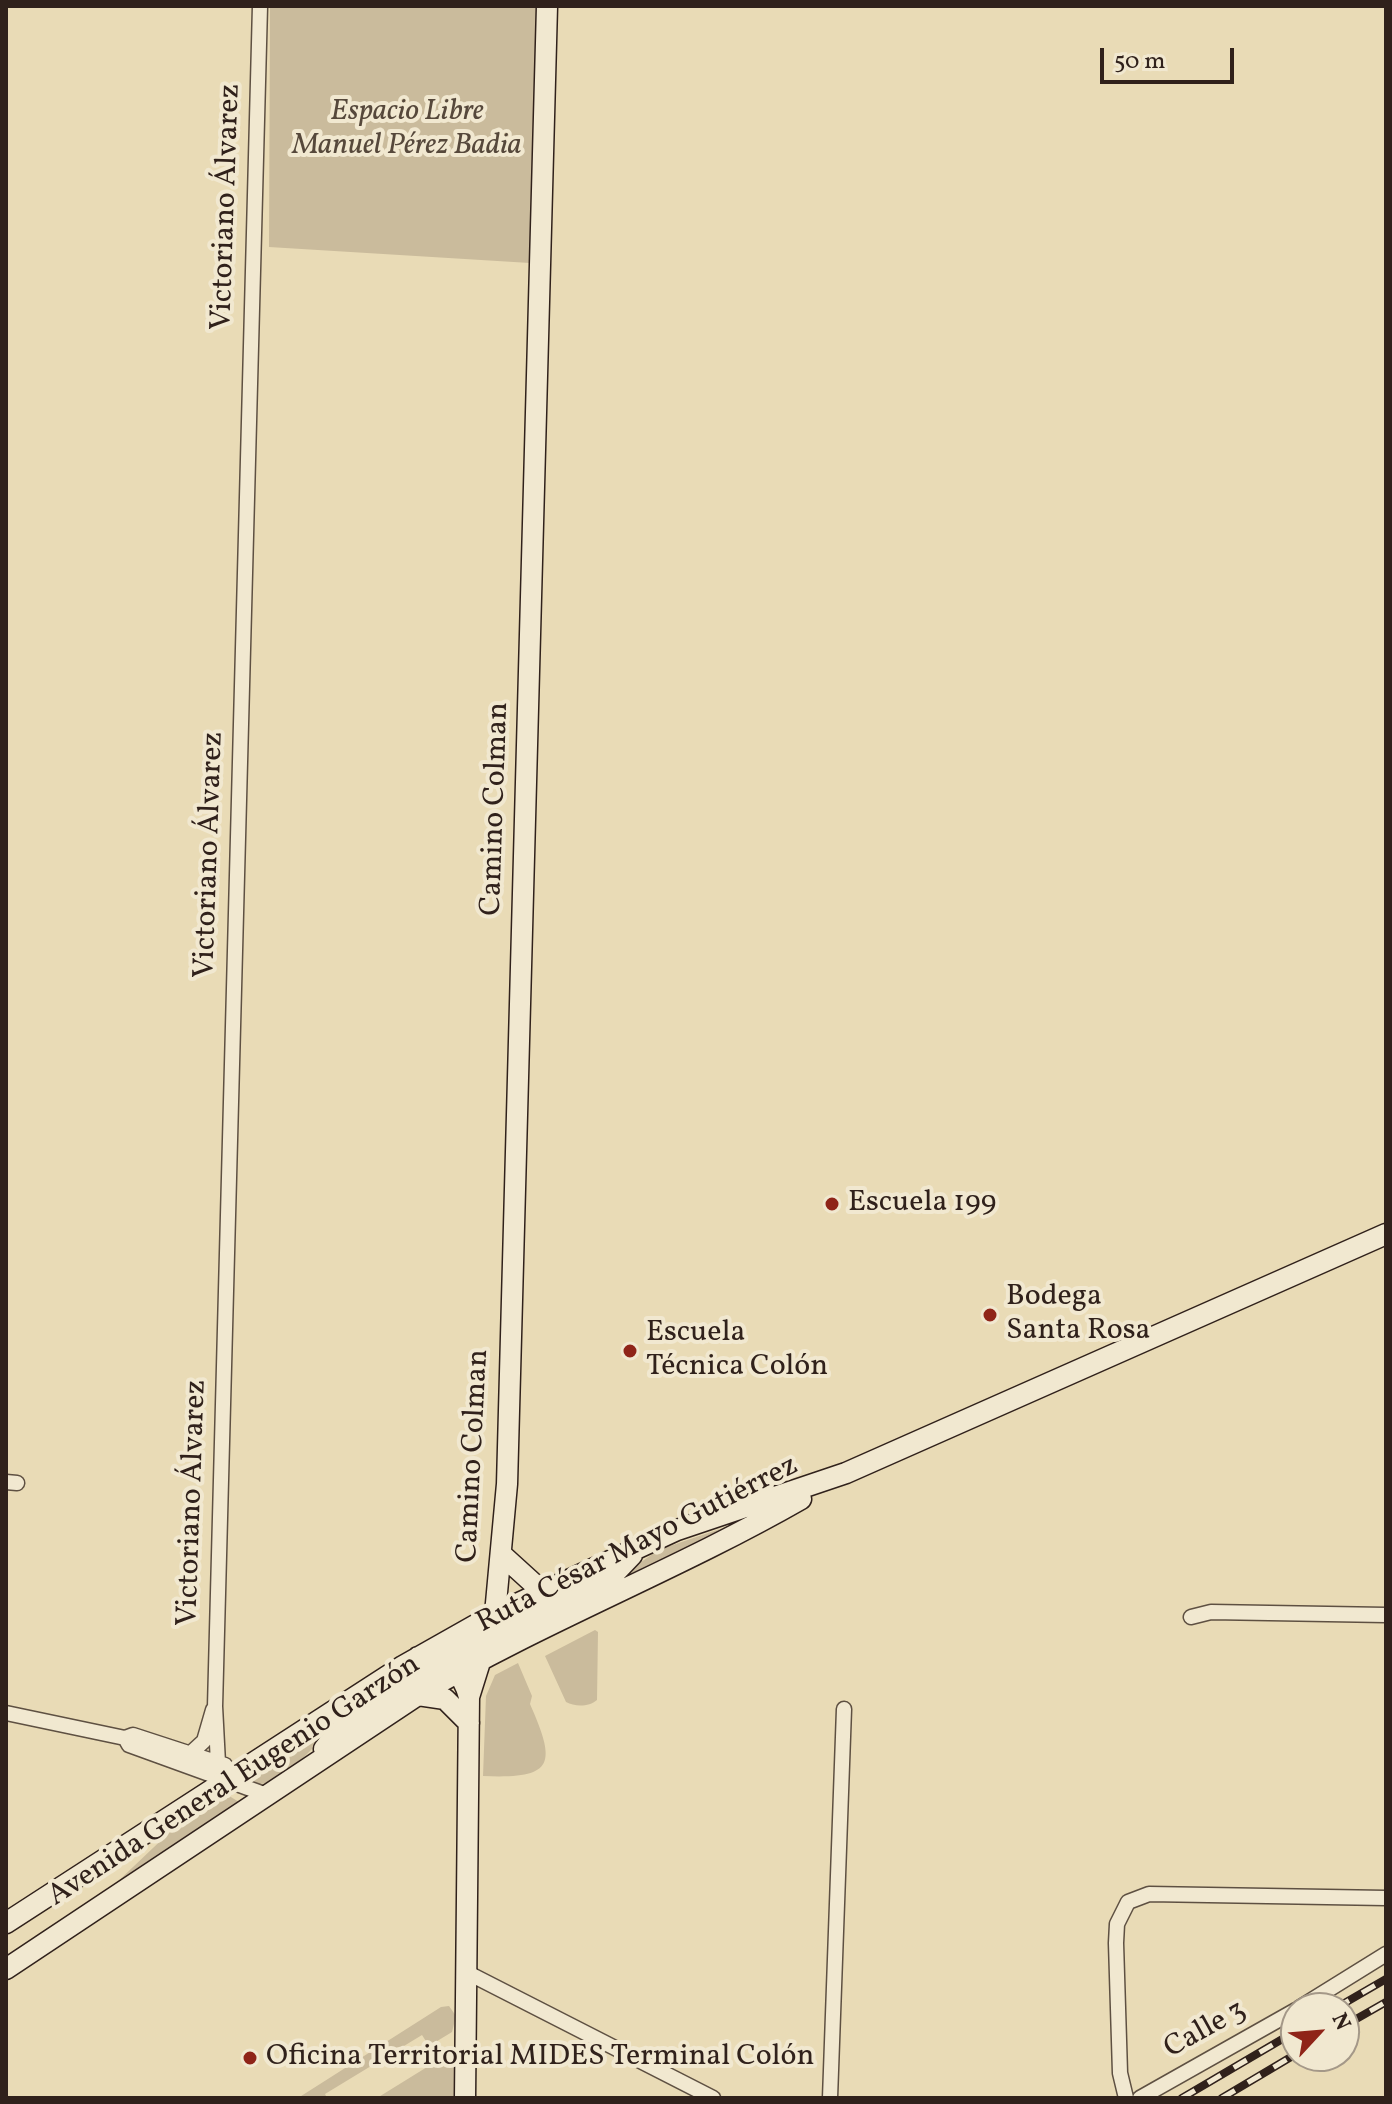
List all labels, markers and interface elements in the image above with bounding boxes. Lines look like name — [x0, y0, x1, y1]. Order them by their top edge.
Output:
scale bar — [1104, 32, 1238, 82]
text: 50 m — [1114, 45, 1166, 79]
street label: Victoriano Álvarez — [206, 83, 250, 331]
park label: Espacio Libre Manuel Pérez Badia — [292, 95, 522, 166]
street label: Camino Colman — [475, 702, 519, 916]
street label: Victoriano Álvarez — [189, 731, 233, 979]
place label: Escuela 199 — [848, 1186, 996, 1222]
marker: Escuela 199 — [823, 1195, 841, 1213]
place label: Bodega Santa Rosa — [1006, 1280, 1151, 1350]
marker: Bodega Santa Rosa — [981, 1306, 999, 1324]
place label: Escuela Técnica Colón — [646, 1316, 828, 1386]
marker: Escuela Técnica Colón — [621, 1342, 639, 1360]
street label: Camino Colman — [451, 1348, 499, 1564]
street label: Victoriano Álvarez — [172, 1379, 216, 1627]
street label: Ruta César Mayo Gutiérrez — [471, 1449, 805, 1643]
street label: Avenida General Eugenio Garzón — [42, 1648, 428, 1916]
north arrow — [1280, 1992, 1360, 2072]
street label: Calle 3 — [1159, 1994, 1253, 2068]
text: N — [1323, 2008, 1358, 2036]
place label: Oficina Territorial MIDES Terminal Colón — [266, 2040, 814, 2076]
marker: Oficina Territorial MIDES Terminal Colón — [241, 2049, 259, 2067]

